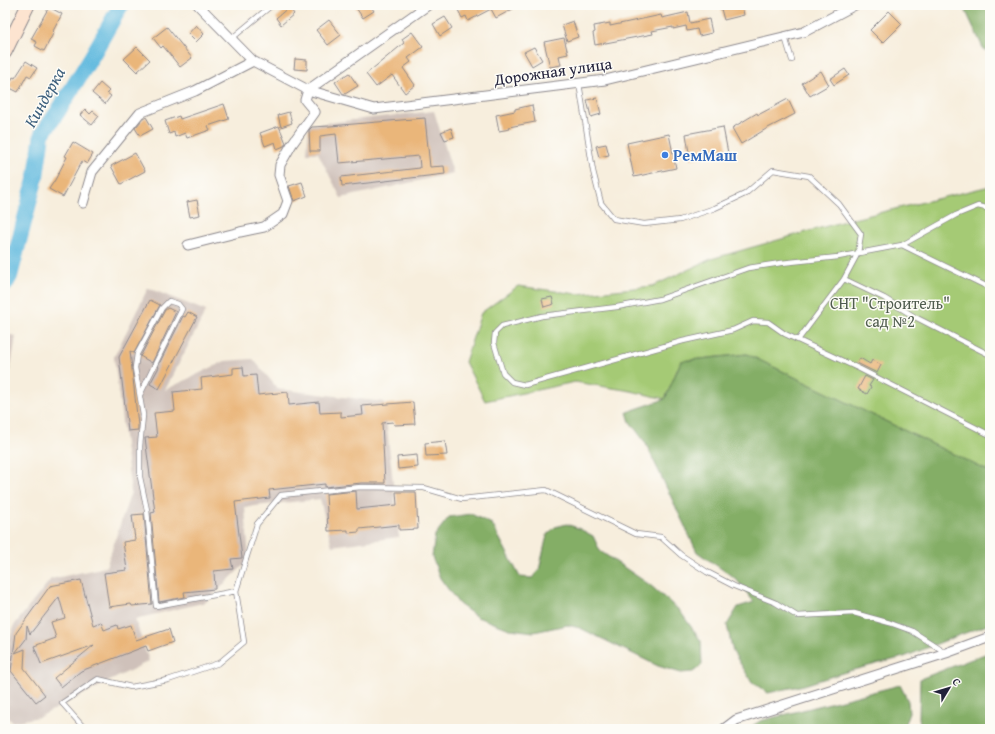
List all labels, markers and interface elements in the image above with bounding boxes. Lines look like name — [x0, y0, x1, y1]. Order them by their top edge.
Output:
street label: Дорожная улица — [492, 51, 614, 91]
water label: Киндерка — [17, 62, 71, 132]
place label: РемМаш — [673, 143, 737, 167]
marker: РемМаш — [660, 150, 670, 160]
park label: СНТ "Строитель" сад №2 — [830, 291, 950, 333]
north arrow — [929, 668, 969, 708]
text: С — [949, 674, 965, 689]

